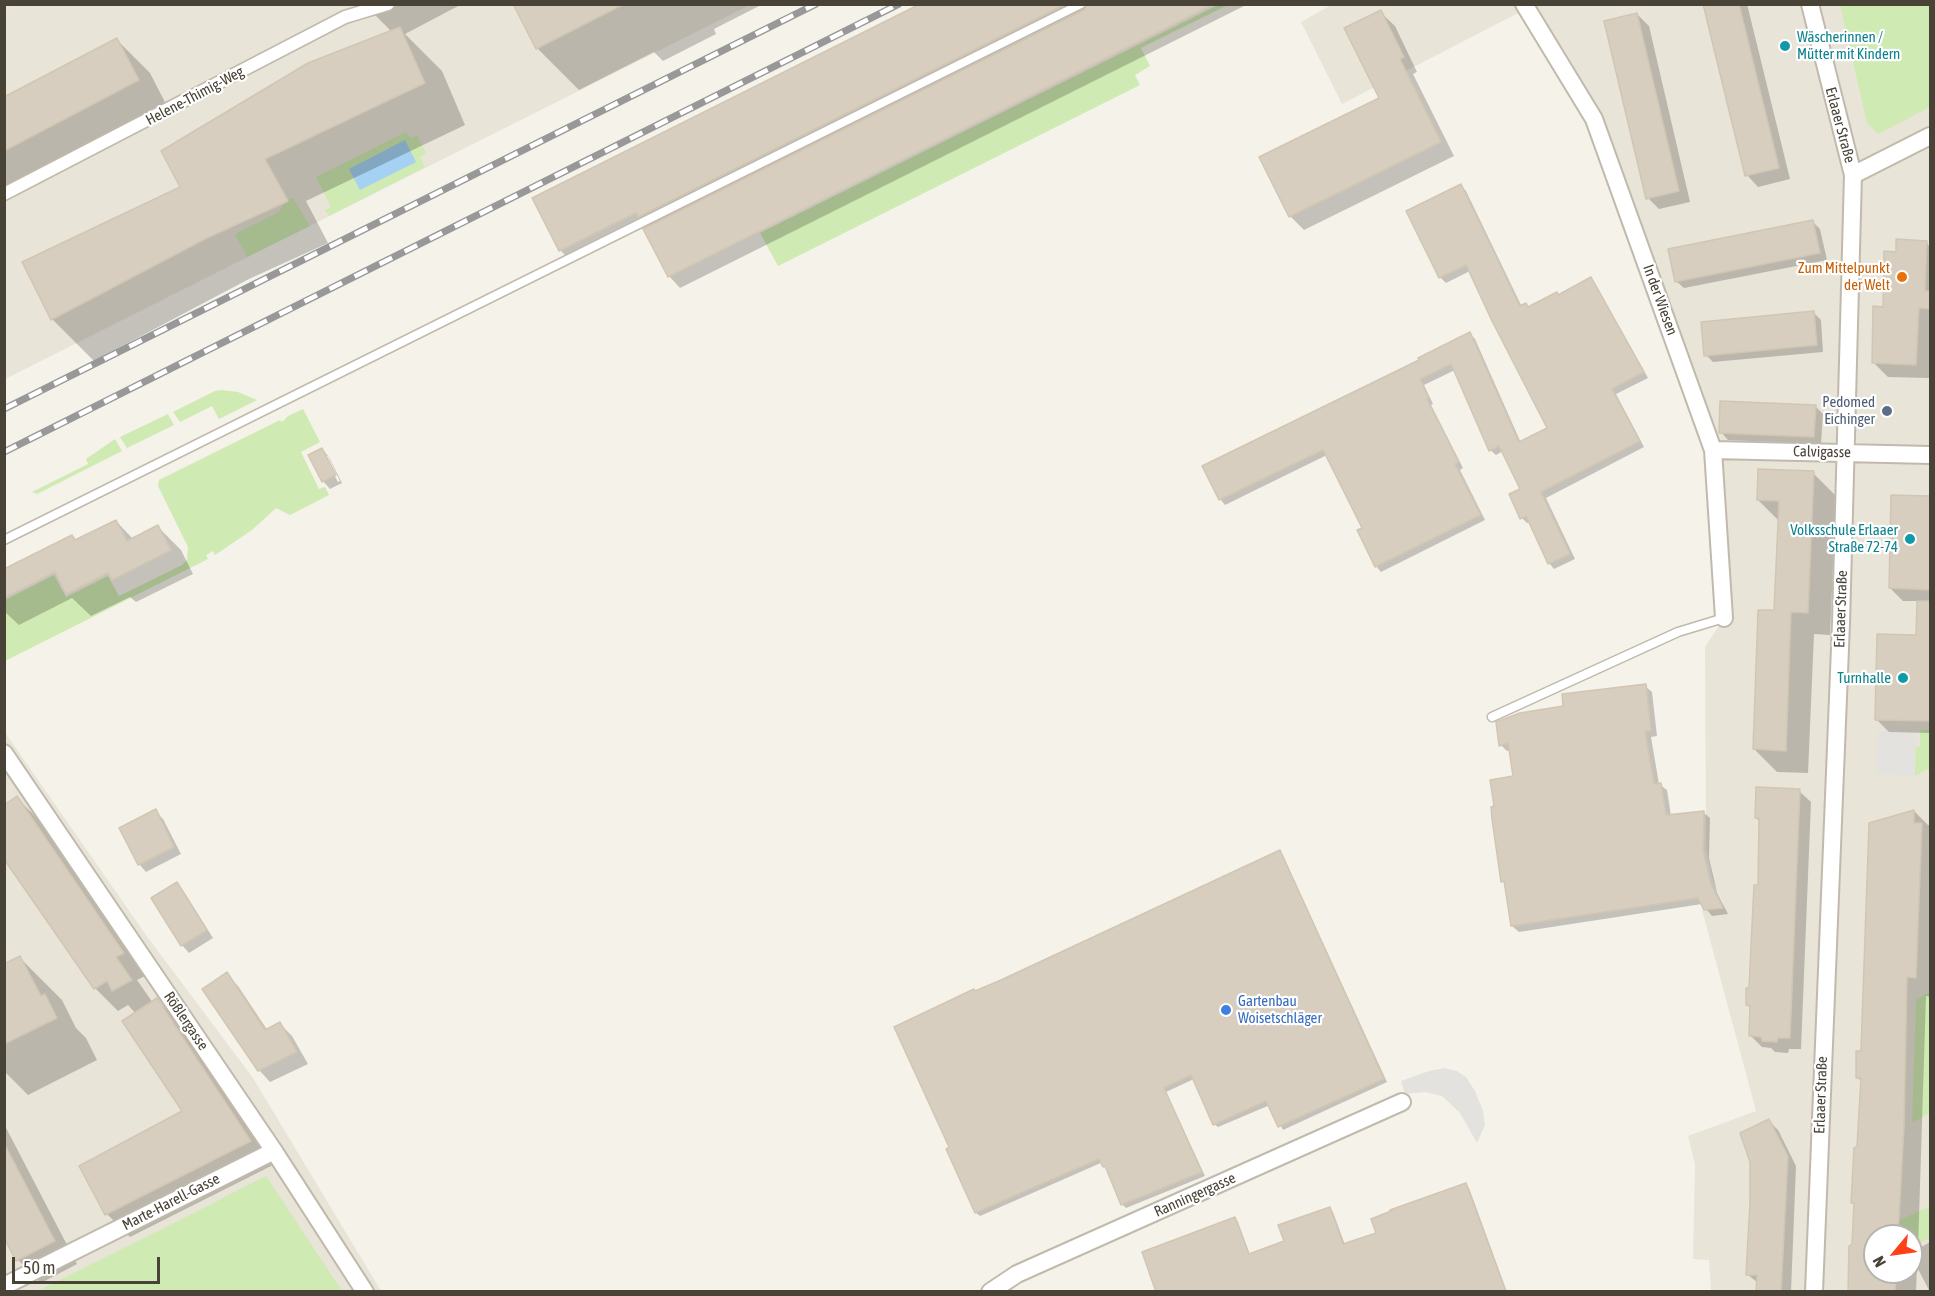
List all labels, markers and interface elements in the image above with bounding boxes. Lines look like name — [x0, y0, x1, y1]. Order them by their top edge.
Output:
place label: Wäscherinnen / Mütter mit Kindern — [1797, 28, 1900, 63]
marker: Wäscherinnen / Mütter mit Kindern — [1778, 39, 1792, 53]
street label: Helene-Thimig-Weg — [143, 63, 247, 129]
street label: Erlaaer Straße — [1821, 85, 1859, 165]
place label: Zum Mittelpunkt der Welt — [1798, 259, 1890, 294]
street label: In der Wiesen — [1639, 262, 1681, 338]
marker: Zum Mittelpunkt der Welt — [1895, 270, 1909, 284]
place label: Pedomed Eichinger — [1822, 393, 1875, 428]
marker: Pedomed Eichinger — [1880, 404, 1894, 418]
street label: Calvigasse — [1793, 442, 1851, 462]
place label: Volksschule Erlaaer Straße 72-74 — [1790, 521, 1898, 556]
marker: Volksschule Erlaaer Straße 72-74 — [1903, 532, 1917, 546]
street label: Erlaaer Straße — [1831, 570, 1851, 648]
place label: Turnhalle — [1837, 669, 1891, 687]
marker: Turnhalle — [1896, 671, 1910, 685]
street label: Rößlergasse — [160, 988, 212, 1054]
place label: Gartenbau Woisetschläger — [1238, 992, 1322, 1027]
marker: Gartenbau Woisetschläger — [1219, 1003, 1233, 1017]
street label: Erlaaer Straße — [1811, 1056, 1831, 1134]
street label: Ranningergasse — [1152, 1169, 1238, 1221]
street label: Marte-Harell-Gasse — [119, 1170, 223, 1234]
north arrow — [1863, 1224, 1923, 1284]
scale bar — [15, 1245, 164, 1283]
text: N — [1869, 1253, 1889, 1270]
text: 50 m — [23, 1257, 55, 1278]

